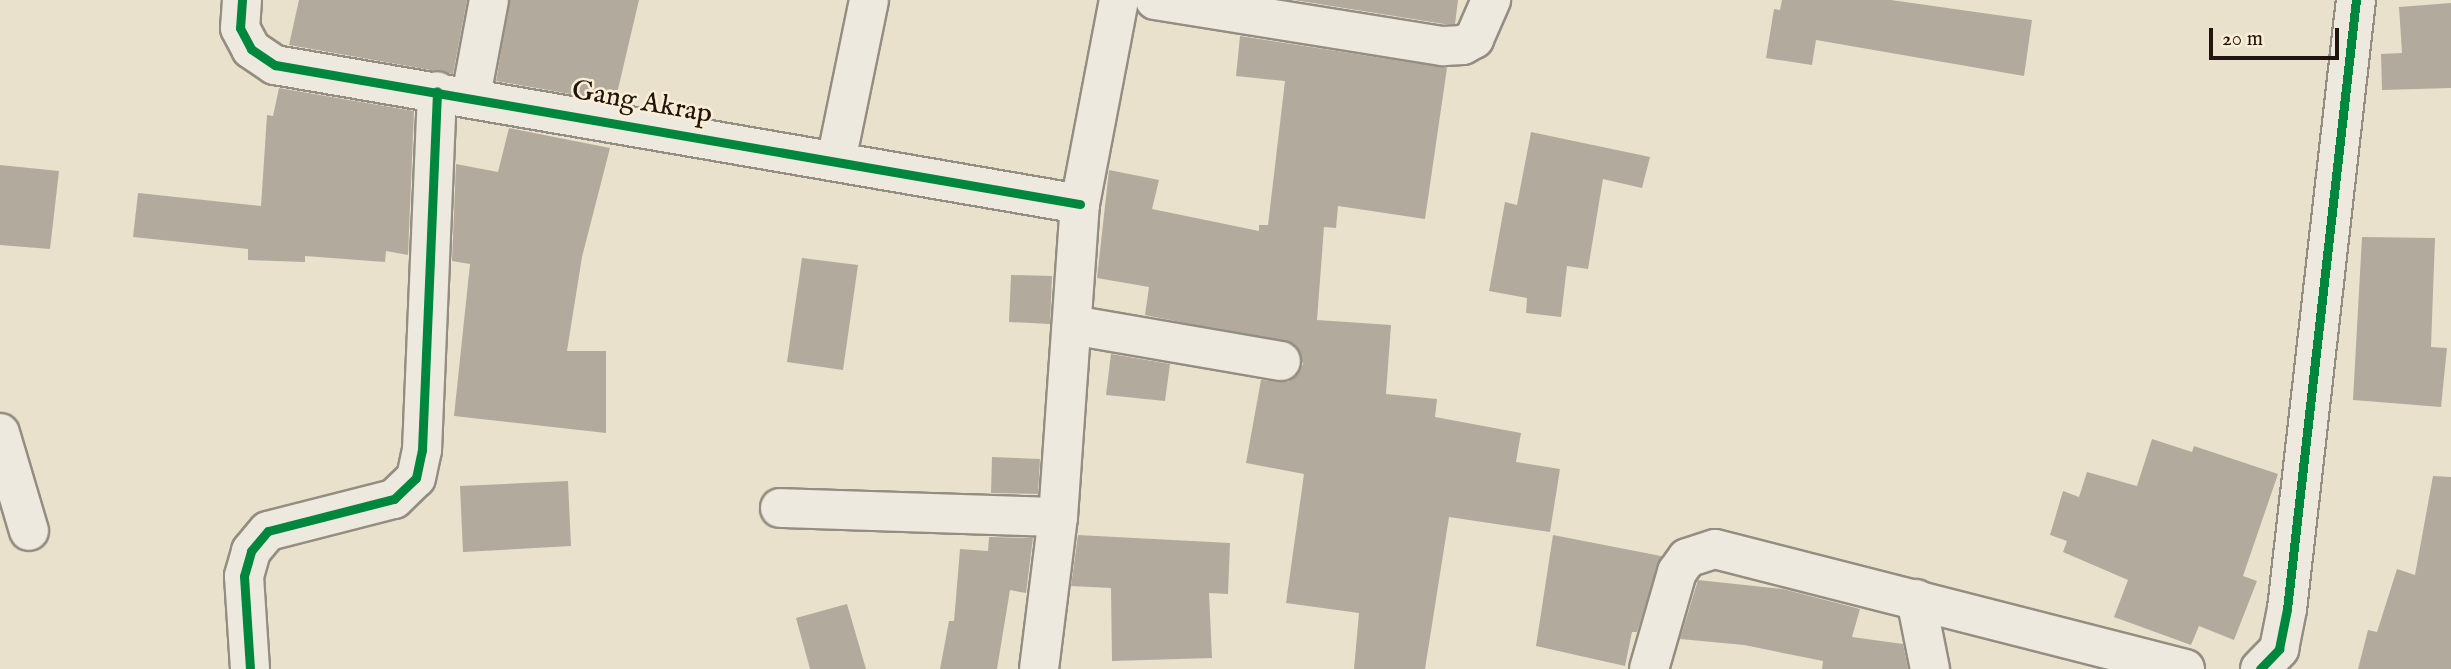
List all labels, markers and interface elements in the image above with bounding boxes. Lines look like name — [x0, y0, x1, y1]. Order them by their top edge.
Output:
scale bar — [2213, 14, 2342, 58]
text: 20 m — [2222, 26, 2263, 53]
street label: Gang Akrap — [569, 74, 715, 132]

